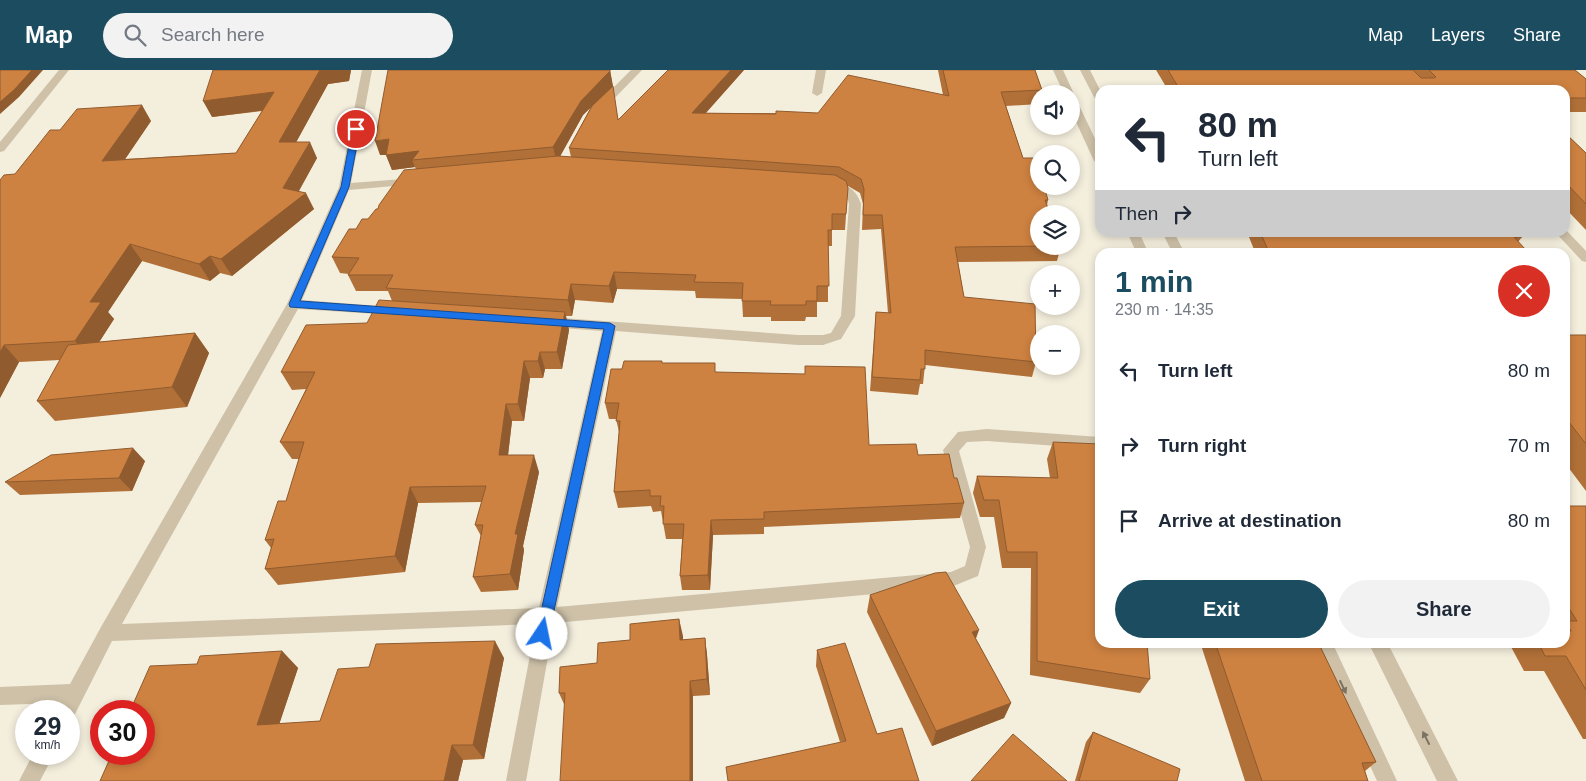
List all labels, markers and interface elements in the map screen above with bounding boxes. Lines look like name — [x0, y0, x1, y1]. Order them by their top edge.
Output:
search box — [103, 13, 453, 58]
text: Map — [25, 21, 73, 48]
icon: search — [121, 21, 149, 49]
text: Search here — [161, 24, 265, 45]
text: Map — [1368, 25, 1403, 45]
text: Layers — [1431, 25, 1485, 45]
text: Share — [1513, 25, 1561, 45]
map controls — [1030, 85, 1080, 375]
button: sound — [1030, 85, 1080, 135]
icon: left — [1115, 105, 1180, 170]
text: 80 m — [1198, 105, 1278, 144]
pin — [335, 108, 377, 150]
icon: arrive — [342, 115, 370, 143]
button: search — [1030, 145, 1080, 195]
text: Turn left — [1198, 146, 1278, 171]
icon: right — [1168, 200, 1196, 228]
text: Then — [1115, 203, 1158, 224]
button: layers — [1030, 205, 1080, 255]
button: + — [1030, 265, 1080, 315]
text: 1 min — [1115, 265, 1193, 298]
button: close — [1498, 265, 1550, 317]
text: 230 m · 14:35 — [1115, 301, 1214, 318]
button: − — [1030, 325, 1080, 375]
icon: left — [1115, 357, 1143, 385]
text: Turn left — [1158, 360, 1233, 381]
text: 80 m — [1508, 360, 1550, 381]
icon: right — [1115, 432, 1143, 460]
text: Turn right — [1158, 435, 1246, 456]
text: 70 m — [1508, 435, 1550, 456]
icon: arrive — [1115, 507, 1143, 535]
text: Arrive at destination — [1158, 510, 1342, 531]
text: 80 m — [1508, 510, 1550, 531]
button: Exit — [1115, 580, 1328, 638]
button: Share — [1338, 580, 1550, 638]
position arrow — [515, 607, 567, 659]
one-way arrow — [1340, 680, 1348, 694]
speed limit sign: 30 — [90, 700, 155, 765]
text: 29 — [34, 712, 61, 740]
one-way arrow — [1422, 730, 1430, 745]
text: km/h — [34, 738, 61, 752]

